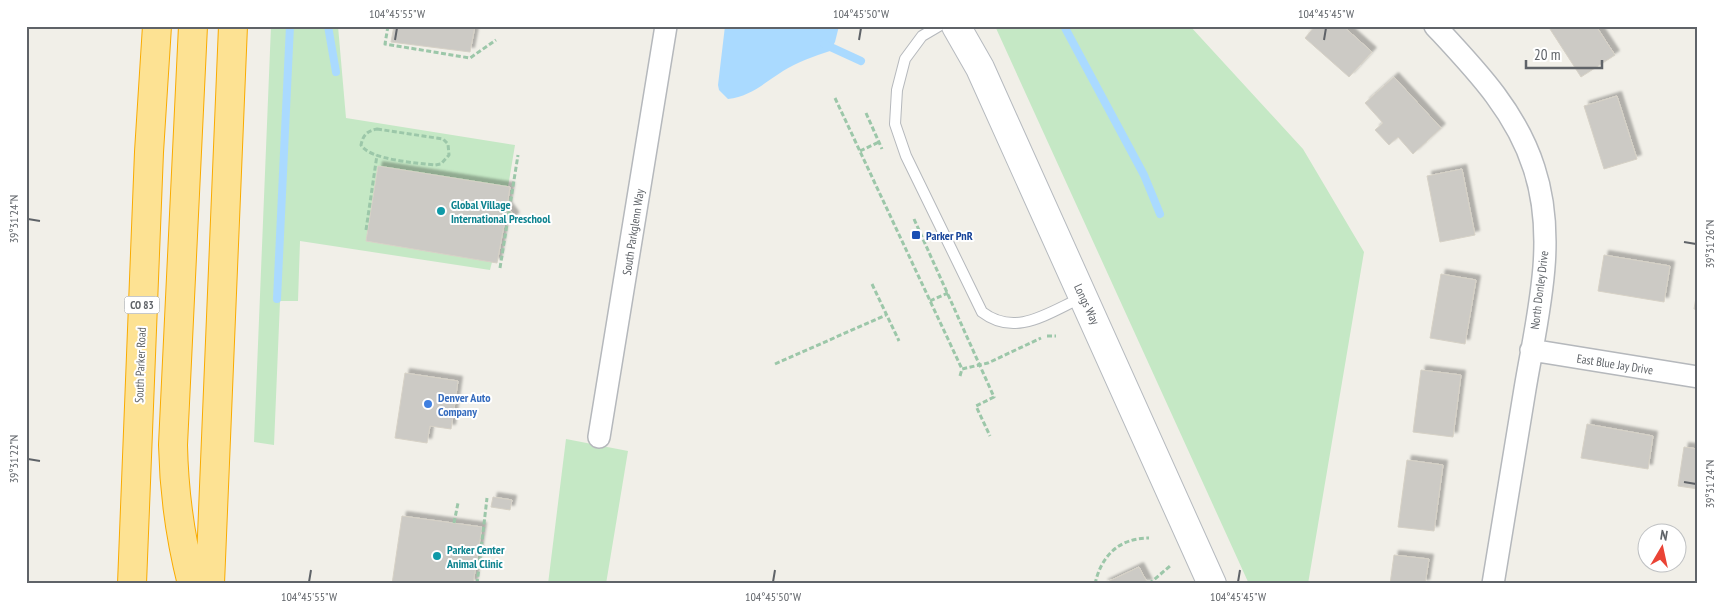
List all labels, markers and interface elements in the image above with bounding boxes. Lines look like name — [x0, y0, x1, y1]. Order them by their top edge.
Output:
text: 104°45'55"W — [369, 6, 425, 21]
text: 104°45'50"W — [833, 6, 889, 21]
text: 104°45'45"W — [1298, 6, 1354, 21]
scale bar — [1526, 38, 1603, 70]
text: 20 m — [1534, 45, 1560, 64]
street label: South Parkglenn Way — [619, 187, 647, 276]
text: 39°31'24"N — [6, 195, 21, 243]
place label: Global Village International Preschool — [451, 197, 551, 226]
marker: Global Village International Preschool — [435, 205, 447, 217]
text: 39°31'26"N — [1702, 220, 1717, 268]
place label: Parker PnR — [926, 228, 973, 243]
marker: Parker PnR — [910, 229, 922, 241]
street label: North Donley Drive — [1527, 250, 1551, 330]
street label: Longs Way — [1071, 281, 1103, 327]
road number: CO 83 — [124, 296, 160, 314]
street label: South Parker Road — [131, 327, 149, 403]
street label: East Blue Jay Drive — [1576, 351, 1654, 377]
place label: Denver Auto Company — [438, 390, 491, 419]
marker: Denver Auto Company — [422, 398, 434, 410]
text: 39°31'22"N — [6, 435, 21, 483]
text: 39°31'24"N — [1702, 460, 1717, 508]
north arrow — [1636, 522, 1686, 572]
text: N — [1659, 526, 1669, 545]
place label: Parker Center Animal Clinic — [446, 542, 505, 571]
marker: Parker Center Animal Clinic — [431, 550, 443, 562]
text: 104°45'55"W — [281, 589, 337, 604]
text: 104°45'50"W — [745, 589, 801, 604]
text: 104°45'45"W — [1210, 589, 1266, 604]

